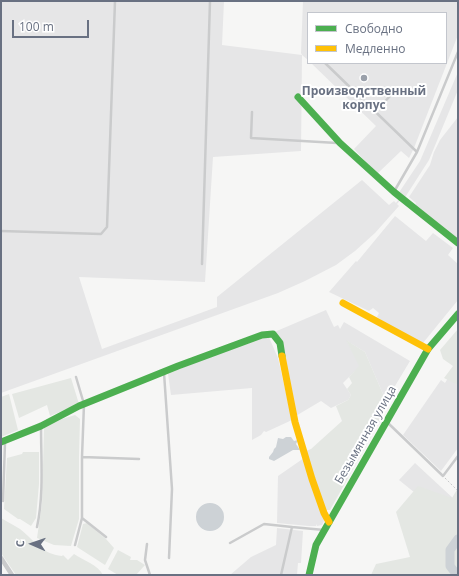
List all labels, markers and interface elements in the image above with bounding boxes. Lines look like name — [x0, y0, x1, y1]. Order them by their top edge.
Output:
scale bar — [14, 12, 91, 38]
legend — [307, 12, 447, 64]
text: 100 m — [19, 18, 54, 35]
text: Свободно — [345, 20, 403, 37]
text: Медленно — [345, 40, 405, 57]
marker: Производственный корпус — [359, 73, 369, 83]
place label: Производственный корпус — [302, 85, 426, 113]
street label: Безымянная улица — [332, 383, 400, 487]
north arrow — [12, 524, 52, 564]
text: С — [12, 540, 27, 547]

